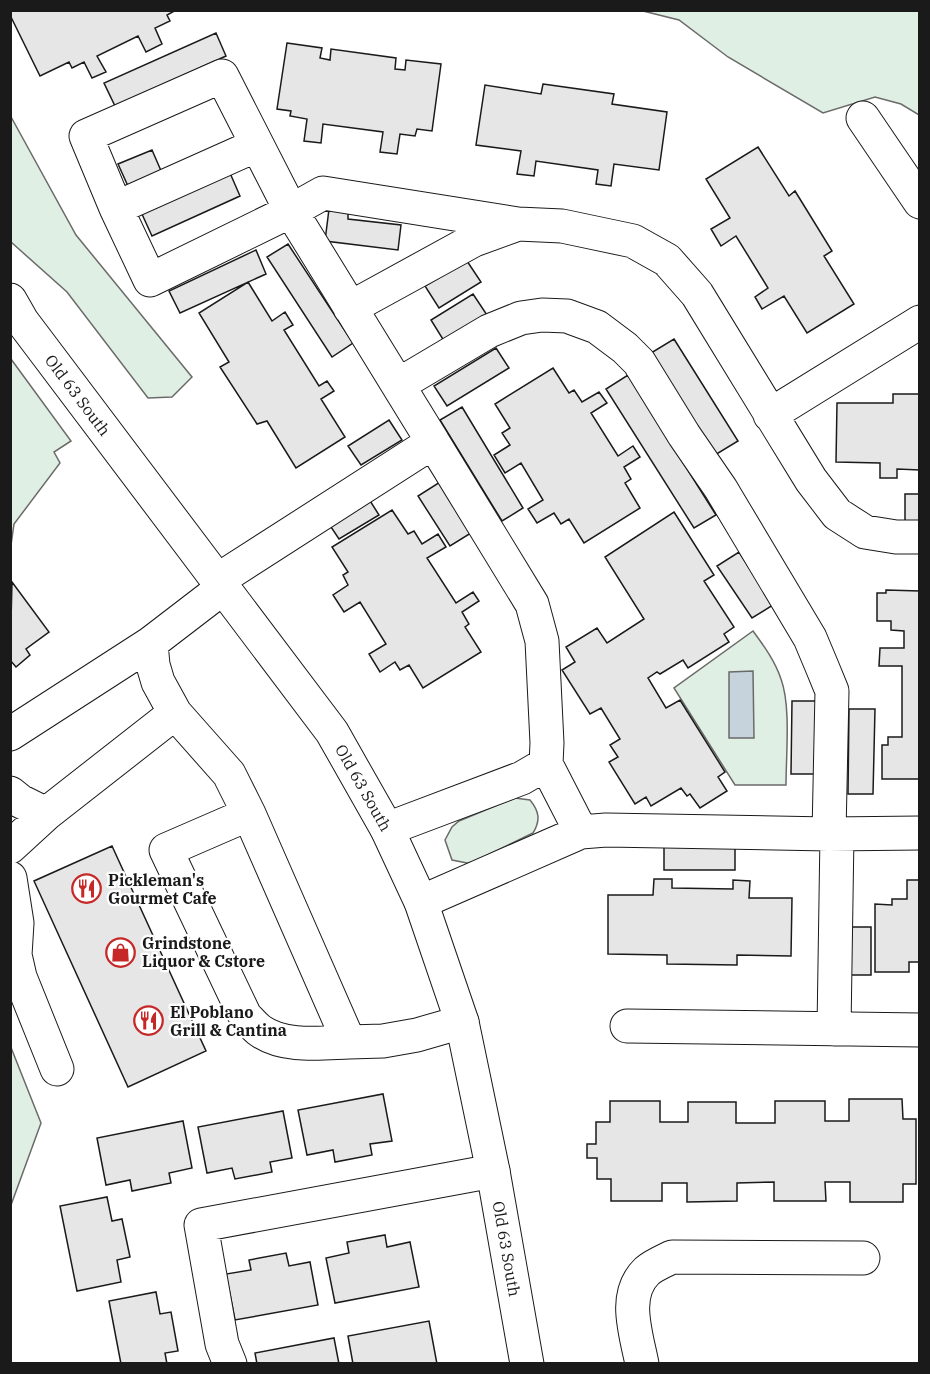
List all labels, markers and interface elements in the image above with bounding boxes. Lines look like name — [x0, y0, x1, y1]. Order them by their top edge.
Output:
street label: Old 63 South — [41, 350, 115, 440]
street label: Old 63 South — [331, 741, 396, 835]
place label: Pickleman's Gourmet Cafe — [108, 870, 217, 908]
restaurant icon: Pickleman's Gourmet Cafe — [71, 873, 103, 905]
place label: Grindstone Liquor & Cstore — [142, 933, 265, 971]
shop icon: Grindstone Liquor & Cstore — [105, 936, 137, 968]
place label: El Poblano Grill & Cantina — [170, 1002, 287, 1040]
restaurant icon: El Poblano Grill & Cantina — [133, 1005, 165, 1037]
street label: Old 63 South — [488, 1199, 525, 1298]

